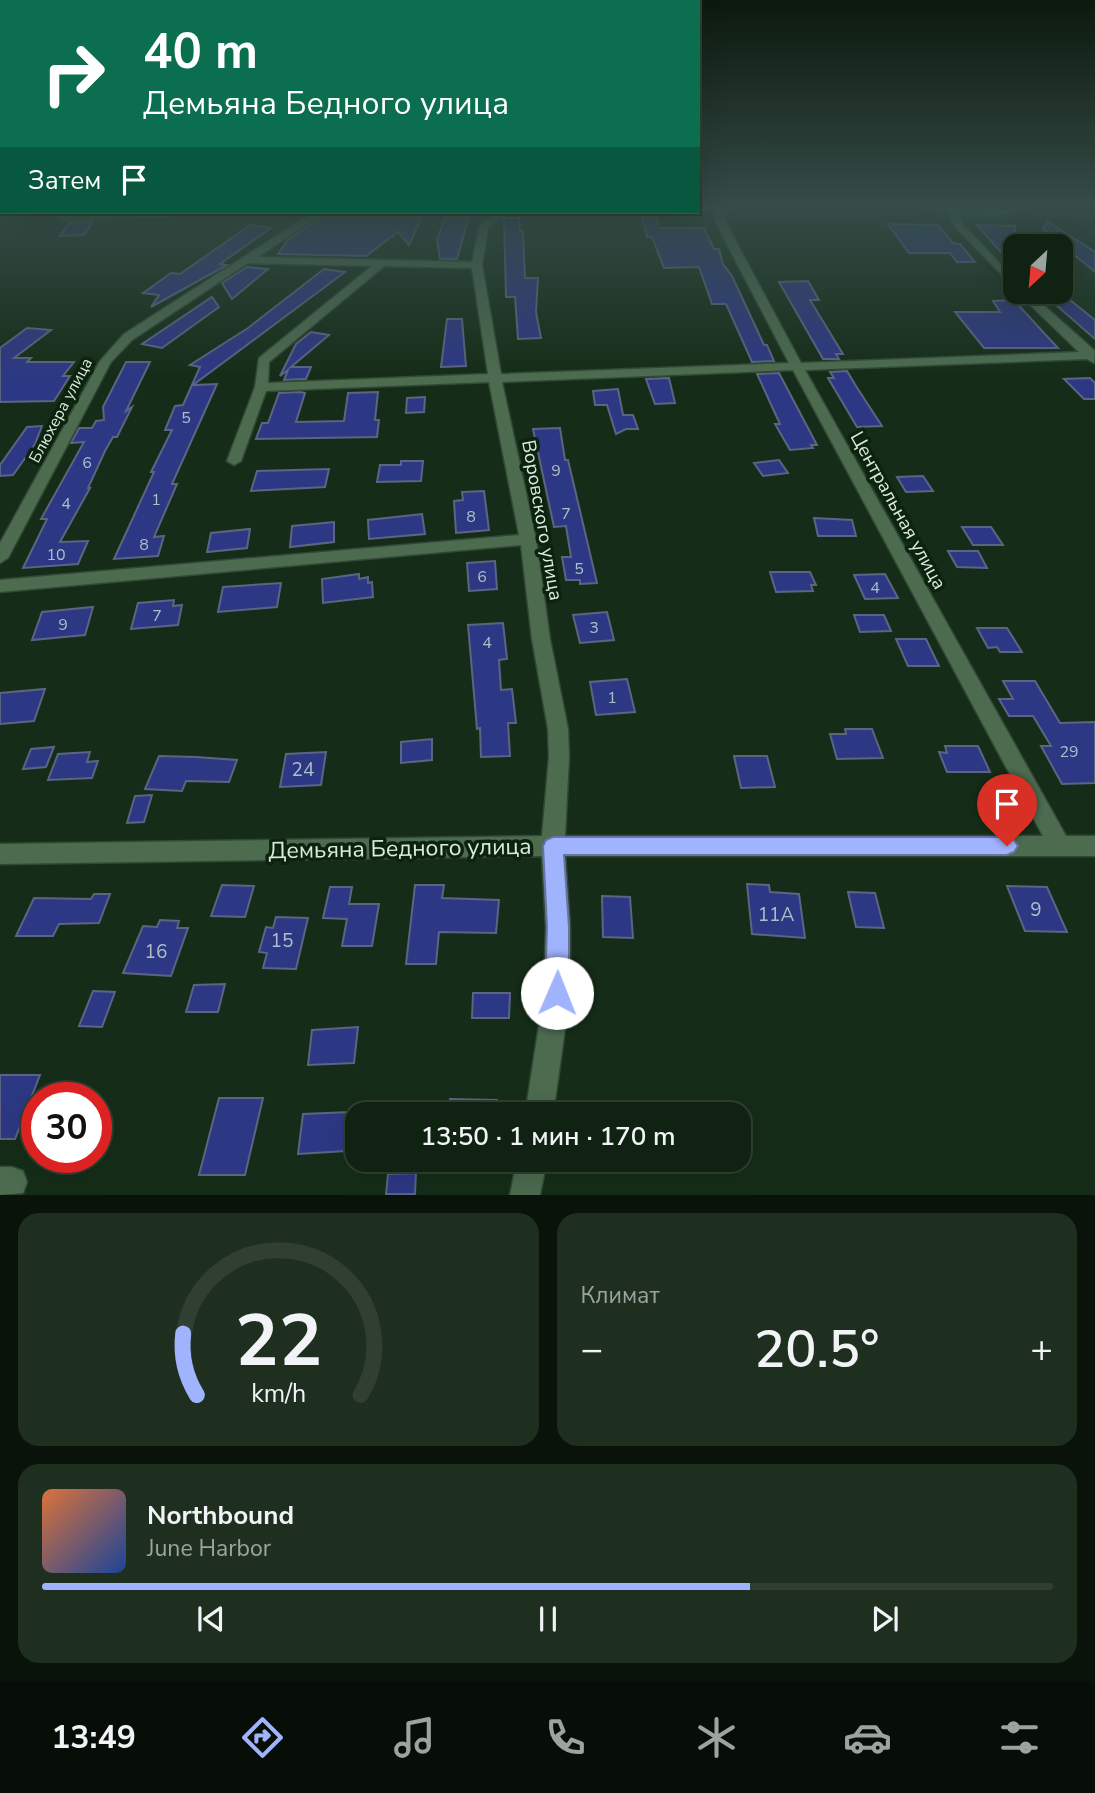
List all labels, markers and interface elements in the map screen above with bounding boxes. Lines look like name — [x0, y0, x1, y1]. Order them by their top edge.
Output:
text: 40 m — [143, 18, 258, 85]
icon: right — [28, 28, 119, 119]
text: Демьяна Бедного улица — [143, 82, 509, 125]
icon: arrive — [115, 161, 153, 199]
text: Затем — [28, 163, 101, 198]
north arrow — [1003, 234, 1073, 304]
map controls — [1003, 234, 1073, 304]
street label: Блюхера улица — [24, 354, 98, 467]
house number: 5 — [181, 407, 191, 429]
street label: Центральная улица — [844, 427, 952, 594]
street label: Воровского улица — [515, 438, 569, 603]
house number: 6 — [82, 452, 92, 474]
house number: 9 — [551, 460, 561, 482]
house number: 1 — [151, 489, 161, 511]
house number: 4 — [61, 493, 71, 515]
house number: 7 — [561, 503, 571, 525]
house number: 8 — [466, 506, 476, 528]
house number: 8 — [139, 534, 149, 556]
house number: 10 — [46, 544, 66, 566]
house number: 5 — [574, 558, 584, 580]
house number: 6 — [477, 566, 487, 588]
house number: 4 — [870, 577, 880, 599]
house number: 7 — [152, 605, 162, 627]
house number: 9 — [58, 614, 68, 636]
house number: 3 — [589, 617, 599, 639]
house number: 4 — [482, 632, 492, 654]
house number: 1 — [607, 687, 617, 709]
house number: 29 — [1059, 741, 1079, 763]
house number: 24 — [292, 757, 314, 783]
pin — [977, 774, 1037, 846]
icon: arrive — [988, 785, 1026, 823]
street label: Демьяна Бедного улица — [268, 831, 532, 866]
house number: 9 — [1030, 897, 1042, 923]
house number: 11А — [758, 902, 794, 928]
house number: 15 — [271, 928, 293, 954]
house number: 16 — [145, 939, 167, 965]
position arrow — [520, 956, 594, 1030]
speed limit sign: 30 — [21, 1082, 112, 1173]
text: 13:50 · 1 мин · 170 m — [420, 1119, 676, 1154]
text: Климат — [581, 1280, 660, 1311]
text: 22 — [235, 1292, 322, 1392]
text: 20.5° — [754, 1314, 879, 1385]
text: − — [581, 1324, 603, 1375]
text: + — [1030, 1324, 1053, 1375]
text: km/h — [251, 1377, 306, 1411]
text: Northbound — [147, 1498, 294, 1533]
text: June Harbor — [147, 1533, 271, 1564]
icon: previous — [192, 1600, 230, 1638]
icon: pause — [529, 1600, 567, 1638]
icon: next — [866, 1600, 904, 1638]
icon: directions — [238, 1713, 287, 1762]
icon: music — [390, 1713, 439, 1762]
icon: phone — [541, 1713, 590, 1762]
icon: climate — [692, 1713, 741, 1762]
icon: car — [843, 1713, 892, 1762]
icon: filters — [995, 1713, 1044, 1762]
text: 13:49 — [51, 1716, 136, 1759]

